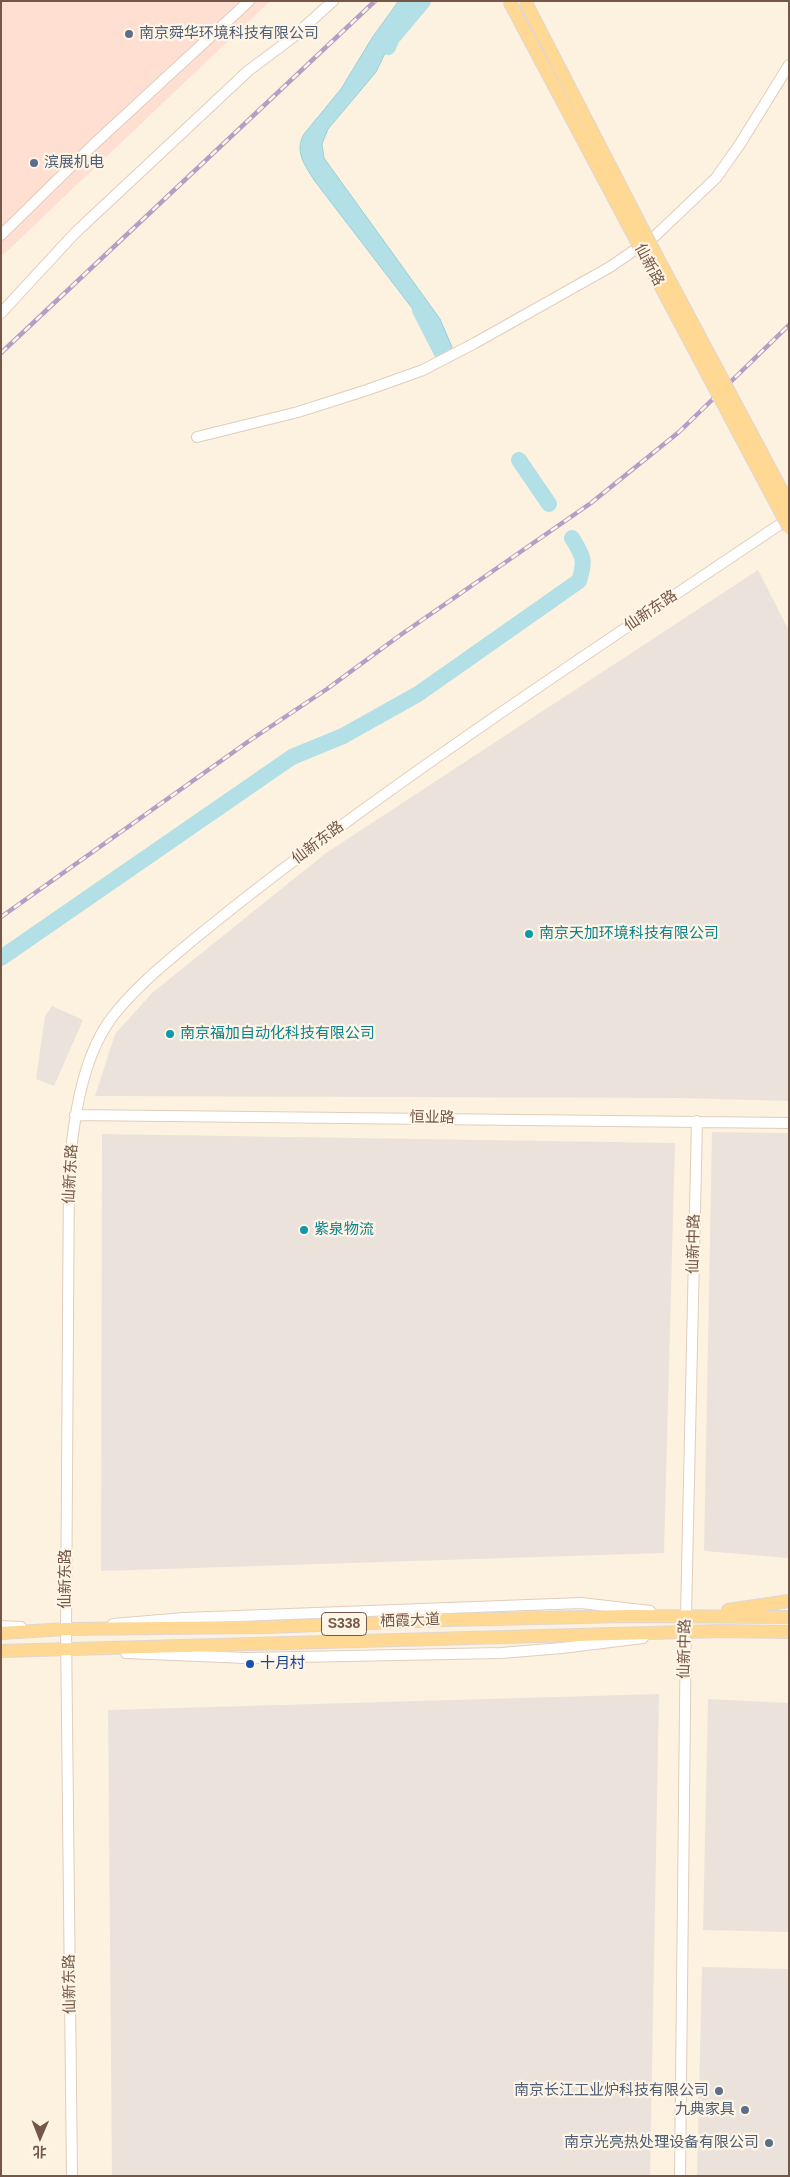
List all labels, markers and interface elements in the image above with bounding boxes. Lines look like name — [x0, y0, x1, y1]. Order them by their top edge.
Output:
place label: 南京舜华环境科技有限公司 — [139, 25, 319, 43]
marker: 南京舜华环境科技有限公司 — [123, 28, 135, 40]
place label: 滨展机电 — [44, 154, 104, 172]
marker: 滨展机电 — [28, 157, 40, 169]
street label: 仙新路 — [630, 241, 668, 289]
street label: 仙新东路 — [621, 587, 681, 635]
street label: 仙新东路 — [289, 818, 347, 868]
place label: 南京天加环境科技有限公司 — [539, 925, 719, 943]
marker: 南京天加环境科技有限公司 — [523, 928, 535, 940]
place label: 南京福加自动化科技有限公司 — [180, 1025, 375, 1043]
marker: 南京福加自动化科技有限公司 — [164, 1028, 176, 1040]
street label: 恒业路 — [409, 1109, 455, 1127]
street label: 仙新东路 — [60, 1144, 82, 1204]
street label: 仙新中路 — [684, 1214, 704, 1274]
place label: 紫泉物流 — [314, 1221, 374, 1239]
marker: 紫泉物流 — [298, 1224, 310, 1236]
street label: 仙新东路 — [57, 1549, 75, 1609]
street label: 栖霞大道 — [380, 1611, 440, 1631]
road number: S338 — [322, 1612, 366, 1636]
street label: 仙新中路 — [675, 1619, 695, 1679]
place label: 十月村 — [260, 1655, 305, 1673]
marker: 十月村 — [244, 1658, 256, 1670]
street label: 仙新东路 — [60, 1954, 80, 2014]
place label: 南京长江工业炉科技有限公司 — [514, 2082, 709, 2100]
marker: 南京长江工业炉科技有限公司 — [713, 2085, 725, 2097]
place label: 九典家具 — [675, 2101, 735, 2119]
marker: 九典家具 — [739, 2104, 751, 2116]
north arrow — [15, 2112, 65, 2162]
place label: 南京光亮热处理设备有限公司 — [564, 2134, 759, 2152]
marker: 南京光亮热处理设备有限公司 — [763, 2137, 775, 2149]
text: 北 — [33, 2144, 47, 2160]

